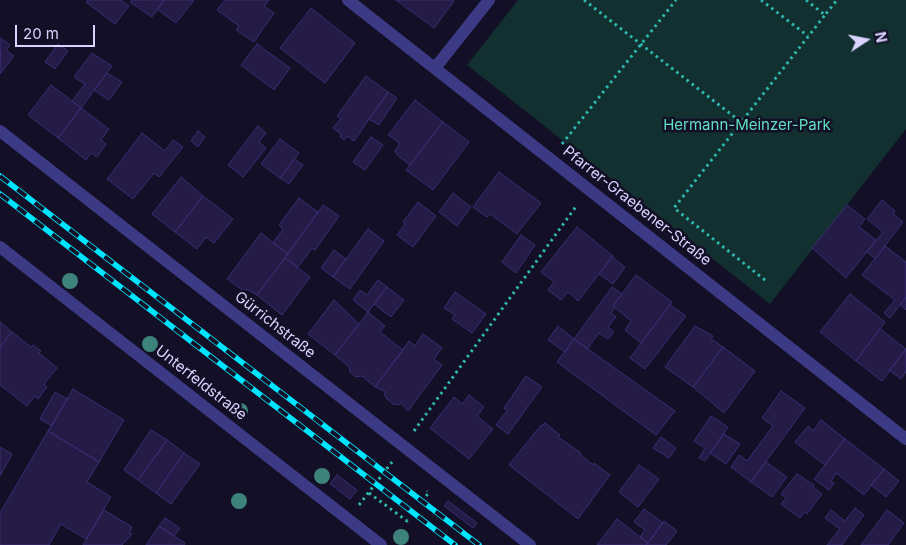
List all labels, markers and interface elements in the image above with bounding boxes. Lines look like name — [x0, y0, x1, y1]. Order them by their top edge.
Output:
scale bar — [18, 15, 98, 47]
north arrow — [841, 15, 891, 65]
text: 20 m — [23, 24, 59, 43]
text: N — [872, 30, 891, 44]
park label: Hermann-Meinzer-Park — [663, 116, 831, 134]
street label: Pfarrer-Graebener-Straße — [559, 142, 715, 270]
street label: Gürrichstraße — [231, 288, 319, 362]
street label: Unterfeldstraße — [152, 342, 250, 424]

